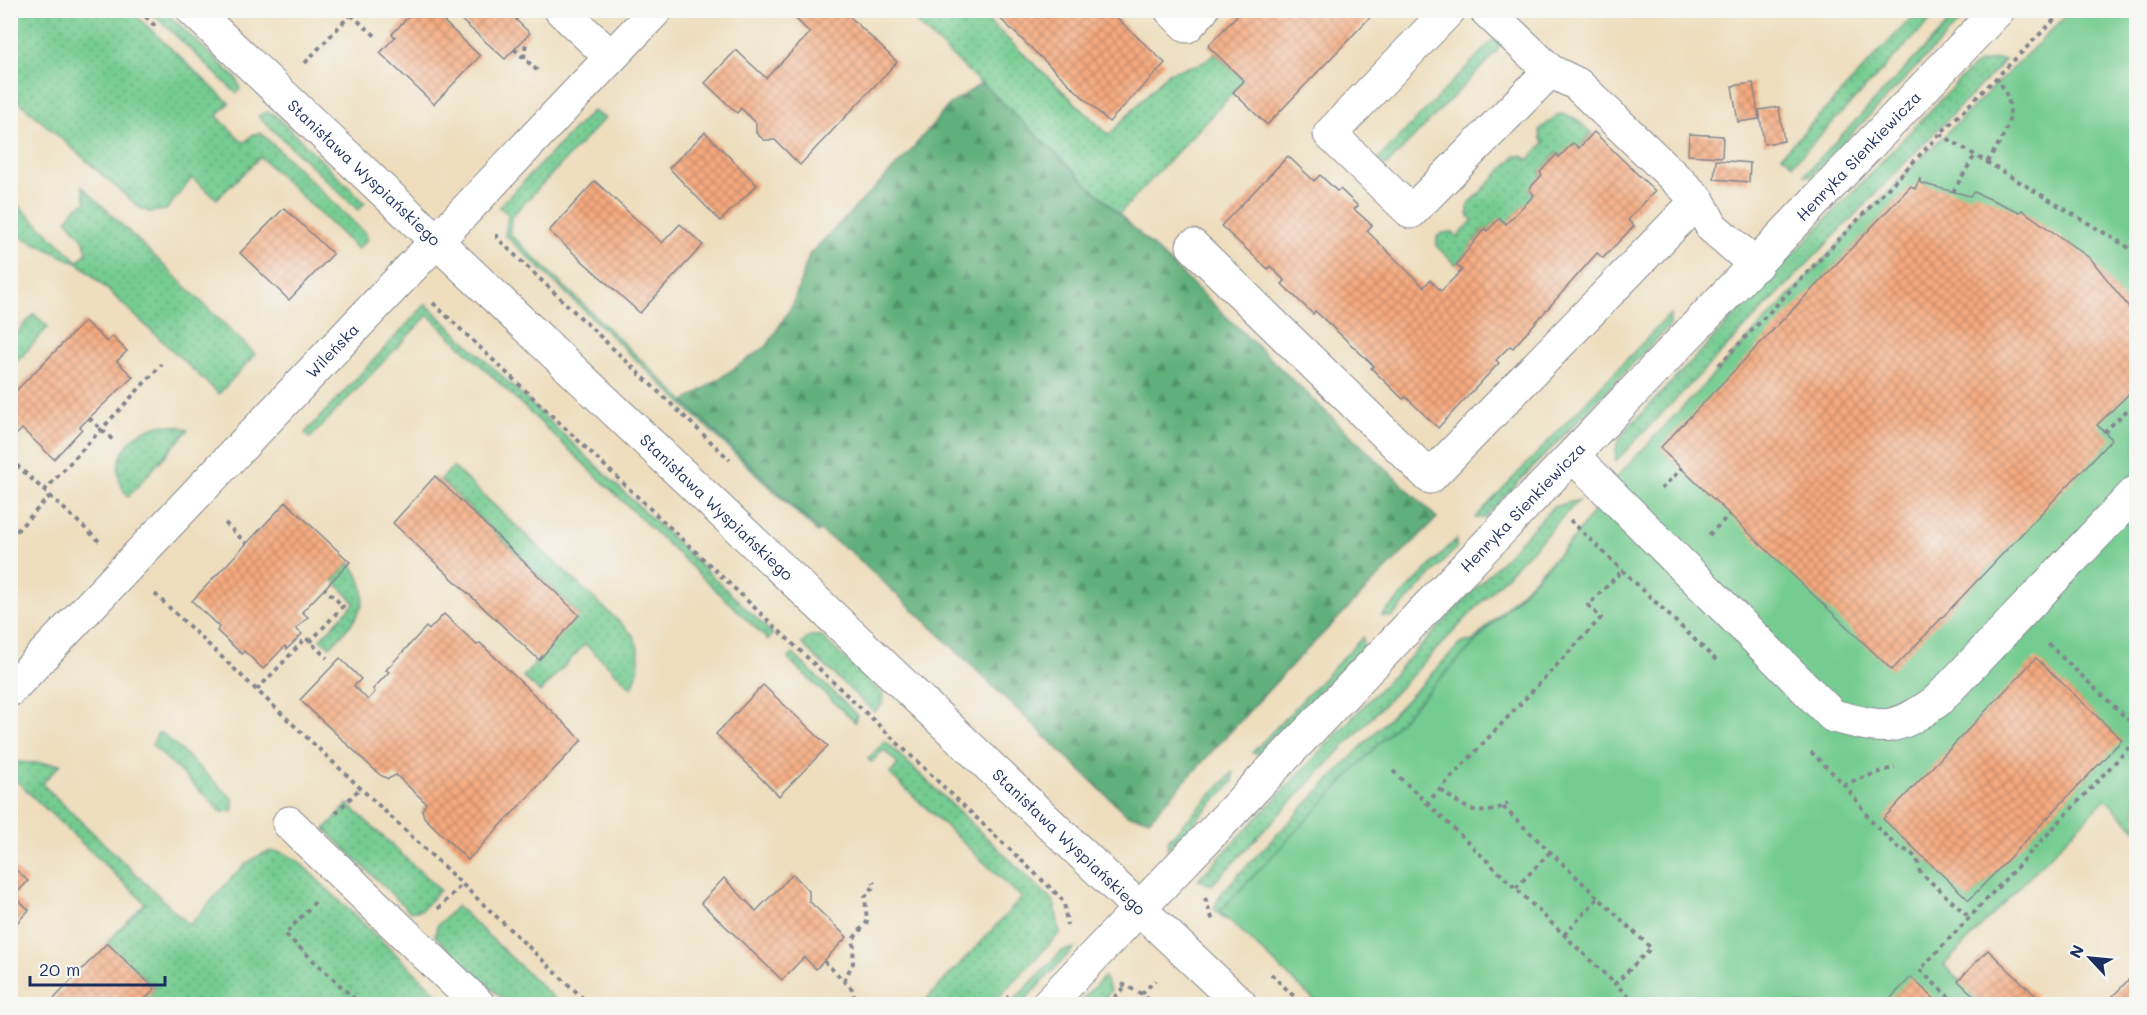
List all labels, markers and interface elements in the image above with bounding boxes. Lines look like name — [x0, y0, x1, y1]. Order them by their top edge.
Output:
street label: Henryka Sienkiewicza — [1791, 86, 1925, 225]
street label: Stanisława Wyspiańskiego — [283, 94, 446, 250]
street label: Wileńska — [301, 318, 363, 382]
street label: Stanisława Wyspiańskiego — [636, 429, 798, 585]
street label: Henryka Sienkiewicza — [1455, 438, 1589, 576]
street label: Stanisława Wyspiańskiego — [988, 764, 1151, 919]
north arrow — [2060, 928, 2120, 988]
text: N — [2064, 941, 2088, 961]
scale bar — [30, 949, 165, 987]
text: 20 m — [39, 957, 80, 981]

